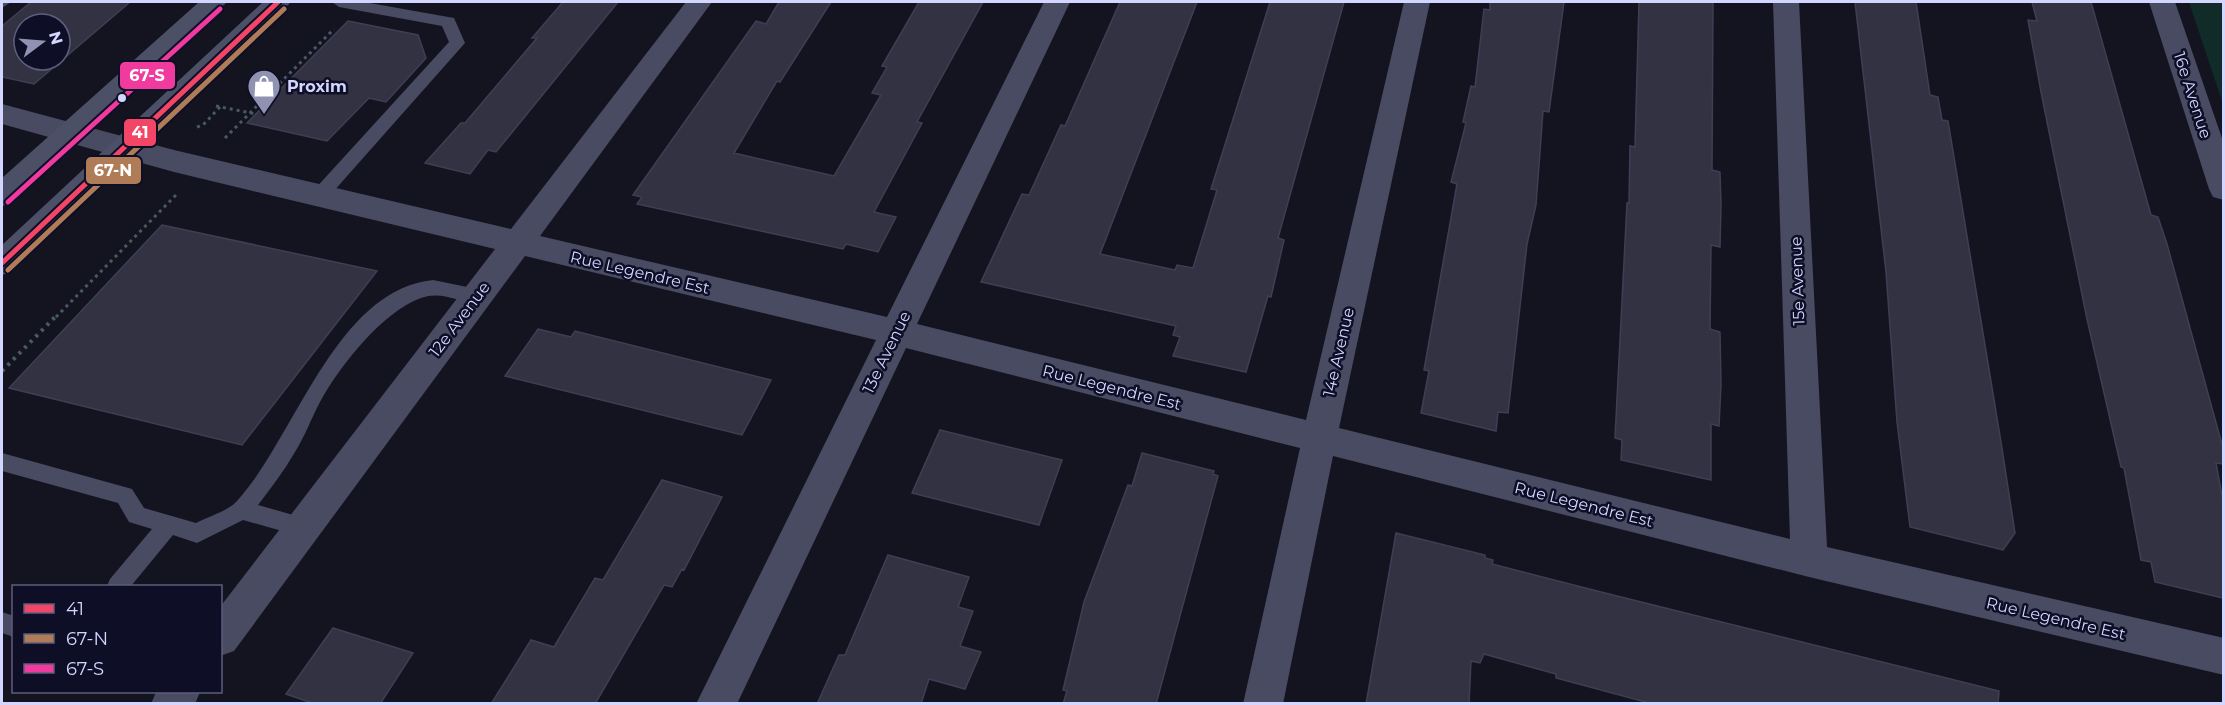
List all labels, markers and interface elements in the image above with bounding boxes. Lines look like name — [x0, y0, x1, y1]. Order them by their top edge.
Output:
north arrow — [12, 12, 72, 72]
text: N — [45, 29, 67, 47]
street label: 16e Avenue — [2170, 49, 2215, 141]
line badge: 67-S — [119, 61, 176, 90]
text: 67-S — [129, 66, 165, 85]
shop icon: Proxim — [246, 68, 282, 115]
place label: Proxim — [287, 77, 347, 96]
unlabelled marker — [116, 92, 128, 104]
line badge: 41 — [123, 118, 157, 147]
text: 41 — [132, 123, 148, 142]
line badge: 67-N — [85, 156, 142, 185]
text: 67-N — [94, 161, 132, 180]
street label: 15e Avenue — [1786, 236, 1809, 326]
street label: Rue Legendre Est — [568, 247, 712, 298]
street label: 12e Avenue — [425, 278, 494, 361]
street label: 14e Avenue — [1319, 306, 1358, 398]
street label: 13e Avenue — [858, 308, 915, 396]
street label: Rue Legendre Est — [1041, 361, 1184, 414]
street label: Rue Legendre Est — [1513, 478, 1656, 531]
legend — [12, 585, 222, 693]
street label: Rue Legendre Est — [1984, 593, 2128, 644]
text: 41 — [66, 598, 84, 620]
text: 67-N — [66, 628, 108, 650]
text: 67-S — [66, 658, 104, 680]

